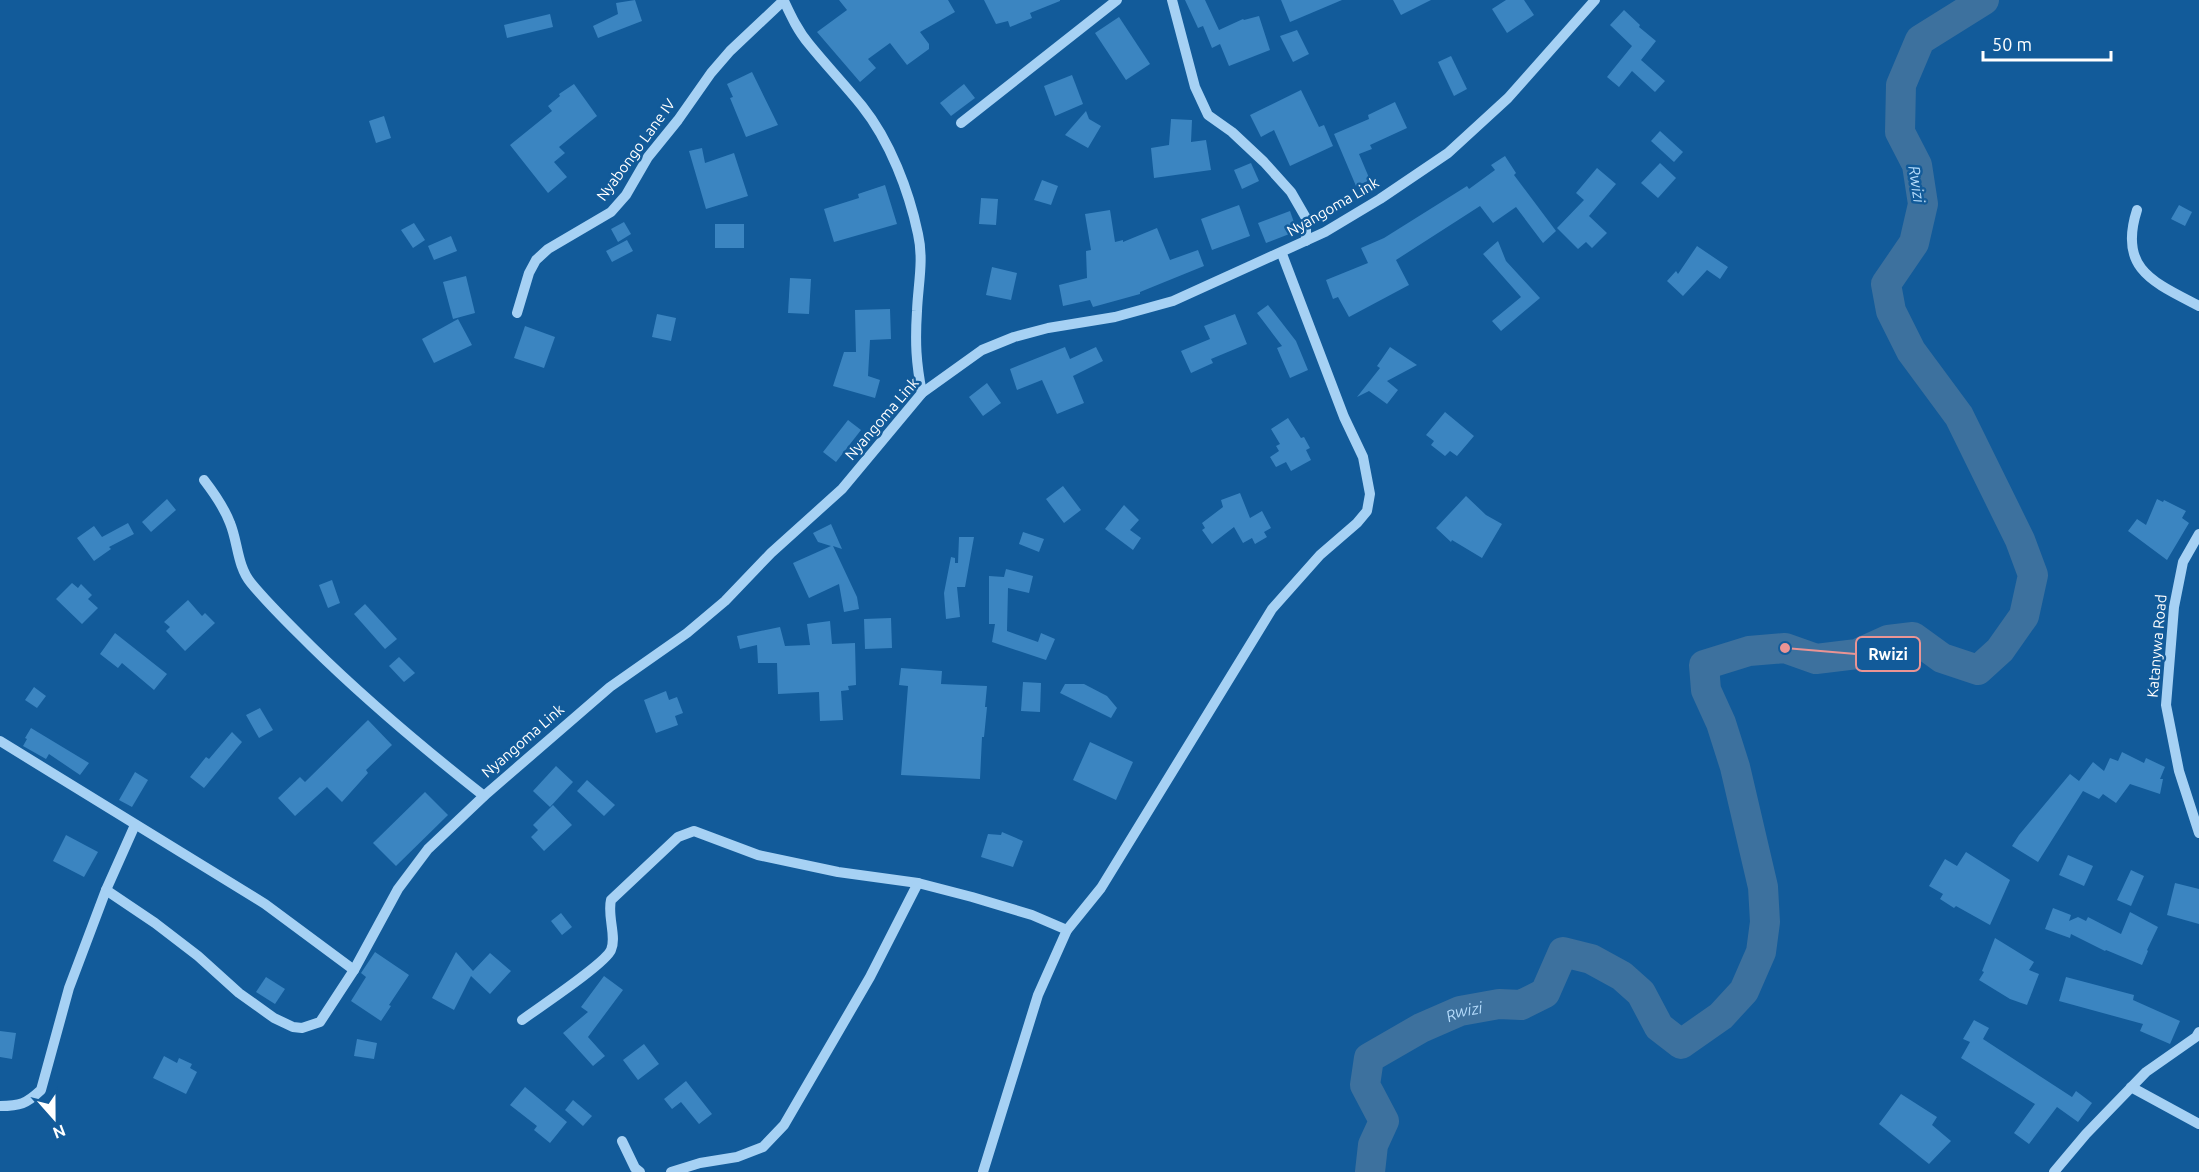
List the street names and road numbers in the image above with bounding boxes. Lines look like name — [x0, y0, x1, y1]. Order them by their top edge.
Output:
street label: Nyabongo Lane IV — [593, 95, 678, 204]
street label: Nyangoma Link — [1284, 173, 1382, 240]
street label: Nyangoma Link — [841, 374, 922, 463]
street label: Katanywa Road — [2144, 594, 2169, 698]
street label: Nyangoma Link — [478, 700, 567, 781]

